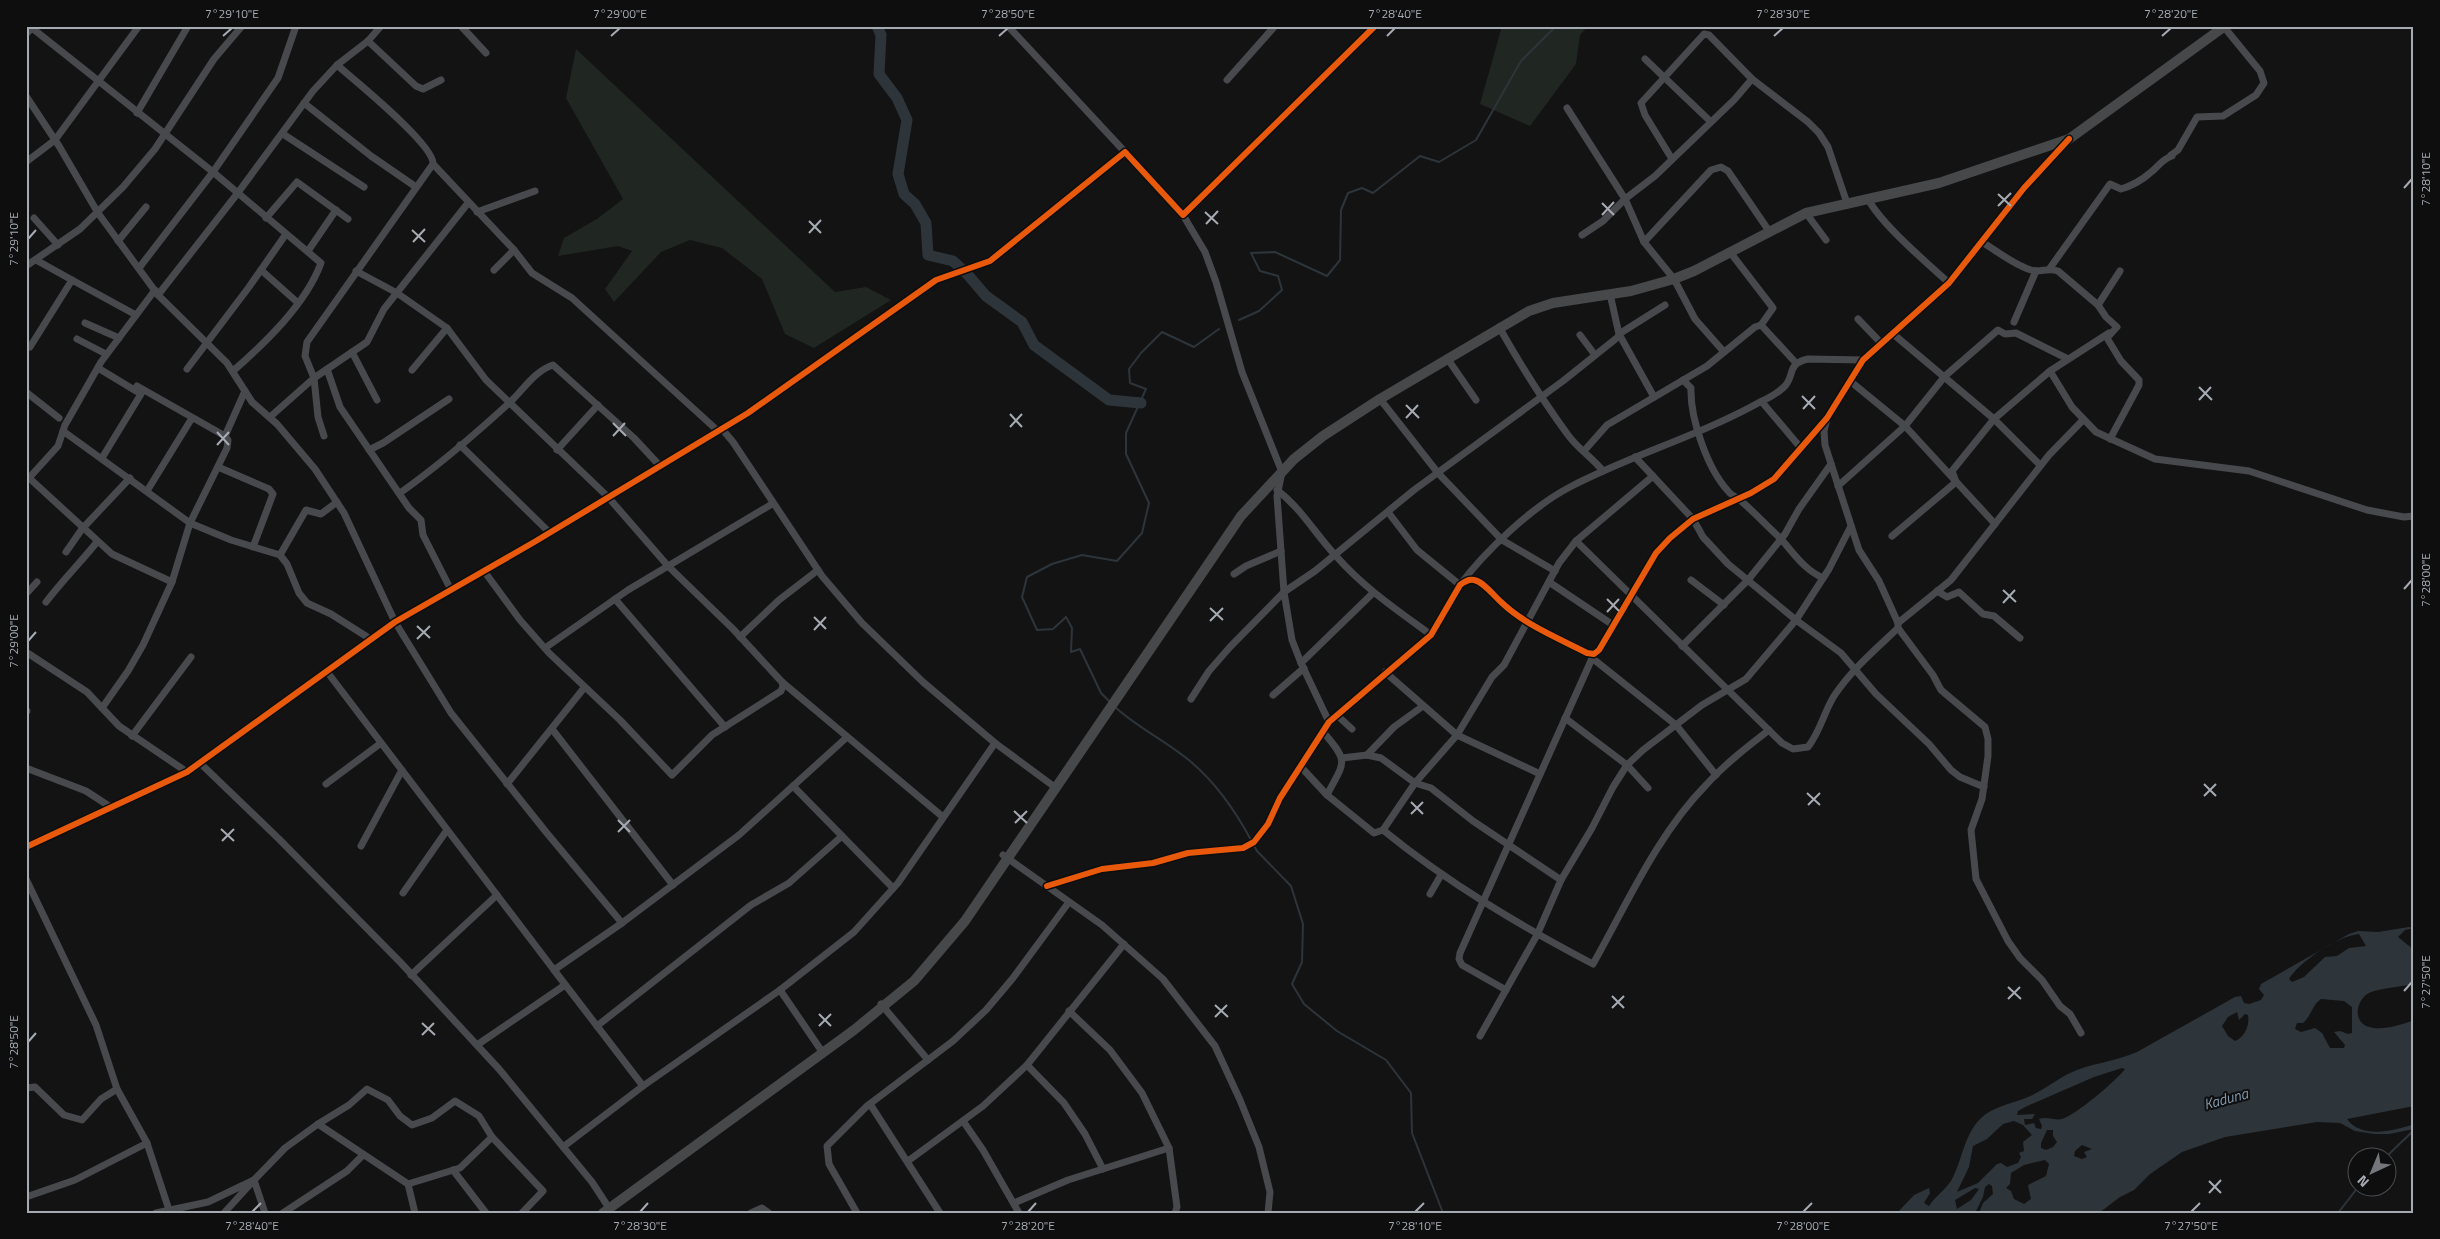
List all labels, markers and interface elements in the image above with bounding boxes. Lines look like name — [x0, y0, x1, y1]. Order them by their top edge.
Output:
text: 7°29'10"E — [205, 4, 259, 23]
text: 7°29'00"E — [593, 4, 647, 23]
text: 7°28'50"E — [981, 4, 1035, 23]
text: 7°28'40"E — [1368, 4, 1422, 23]
text: 7°28'30"E — [1756, 4, 1810, 23]
text: 7°28'20"E — [2144, 4, 2198, 23]
text: 7°28'10"E — [2416, 152, 2435, 206]
text: 7°29'10"E — [4, 212, 23, 266]
text: 7°28'00"E — [2416, 553, 2435, 607]
text: 7°29'00"E — [4, 614, 23, 668]
text: 7°27'50"E — [2416, 955, 2435, 1009]
text: 7°28'50"E — [4, 1015, 23, 1069]
water label: Kaduna — [2201, 1081, 2252, 1115]
north arrow — [2348, 1146, 2398, 1196]
text: N — [2352, 1171, 2373, 1193]
text: 7°28'40"E — [225, 1216, 279, 1235]
text: 7°28'30"E — [613, 1216, 667, 1235]
text: 7°28'20"E — [1001, 1216, 1055, 1235]
text: 7°28'10"E — [1388, 1216, 1442, 1235]
text: 7°28'00"E — [1776, 1216, 1830, 1235]
text: 7°27'50"E — [2164, 1216, 2218, 1235]

